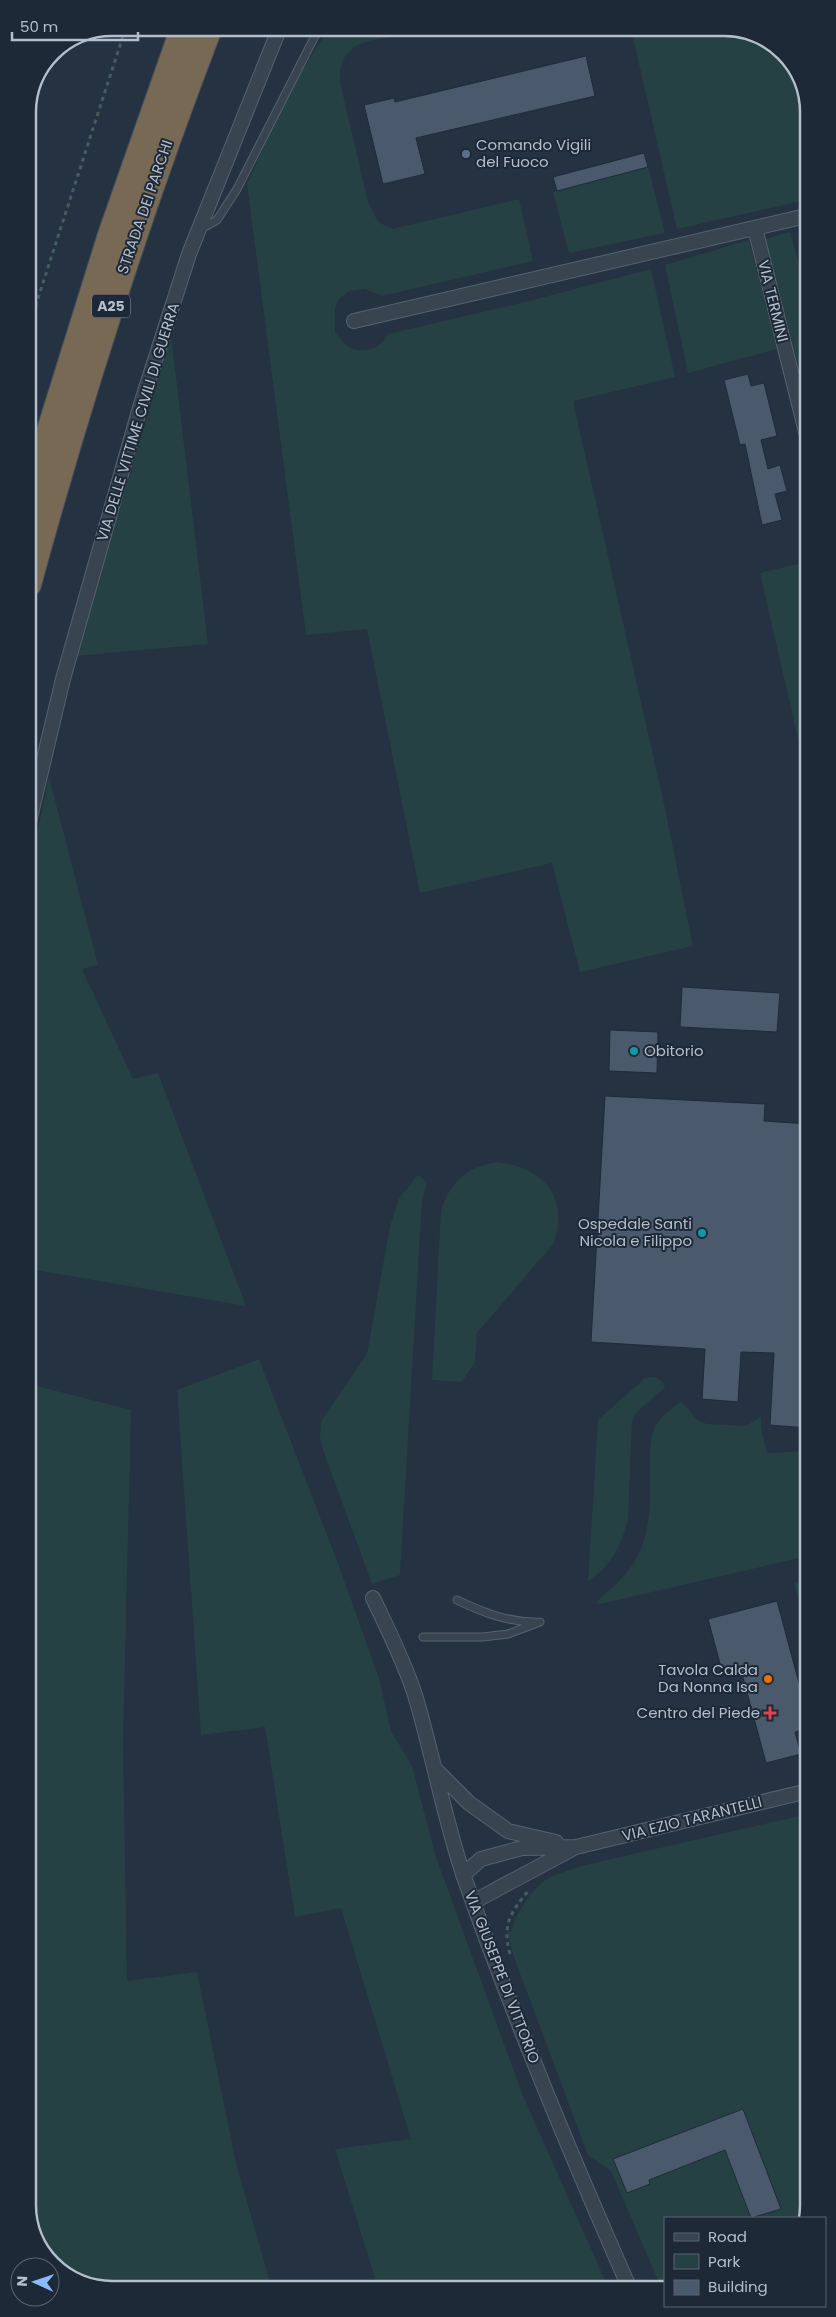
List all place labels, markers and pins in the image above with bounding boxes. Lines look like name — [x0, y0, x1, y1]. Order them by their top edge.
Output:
place label: Comando Vigili del Fuoco — [476, 134, 591, 172]
marker: Comando Vigili del Fuoco — [460, 148, 472, 160]
place label: Obitorio — [644, 1040, 704, 1061]
marker: Obitorio — [628, 1045, 640, 1057]
place label: Ospedale Santi Nicola e Filippo — [578, 1213, 692, 1251]
marker: Ospedale Santi Nicola e Filippo — [696, 1227, 708, 1239]
place label: Tavola Calda Da Nonna Isa — [658, 1659, 758, 1697]
marker: Tavola Calda Da Nonna Isa — [762, 1673, 774, 1685]
place label: Centro del Piede — [637, 1702, 760, 1723]
marker: Centro del Piede — [764, 1707, 776, 1719]

